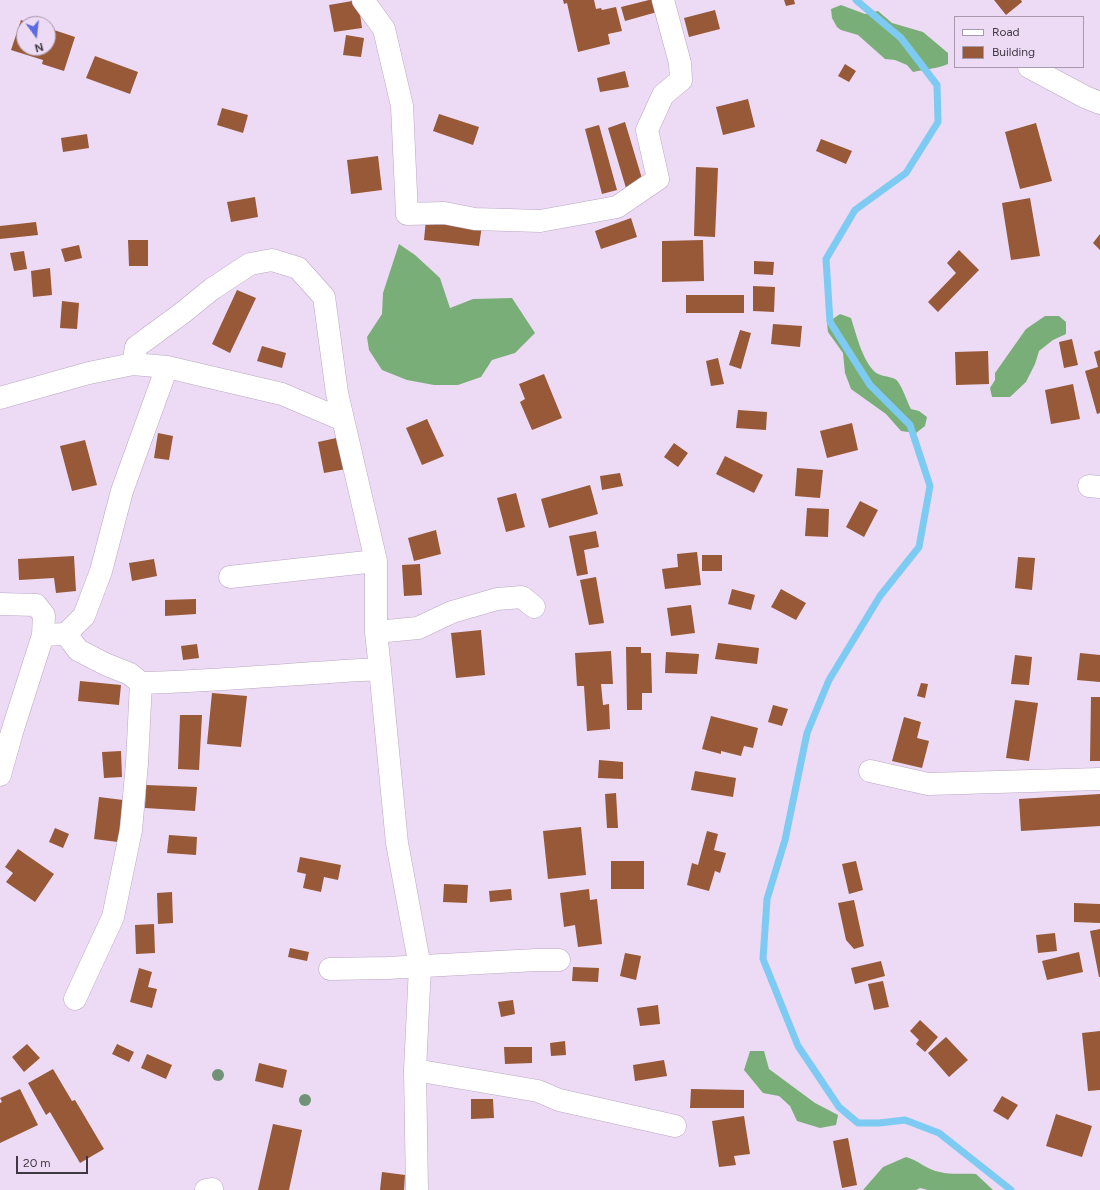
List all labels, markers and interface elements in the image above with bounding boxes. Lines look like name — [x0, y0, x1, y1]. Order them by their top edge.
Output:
north arrow — [16, 16, 56, 56]
legend — [954, 16, 1084, 68]
text: Road — [992, 25, 1020, 39]
text: N — [33, 40, 45, 54]
text: Building — [992, 45, 1035, 59]
scale bar — [18, 1148, 90, 1174]
text: 20 m — [23, 1156, 51, 1170]

